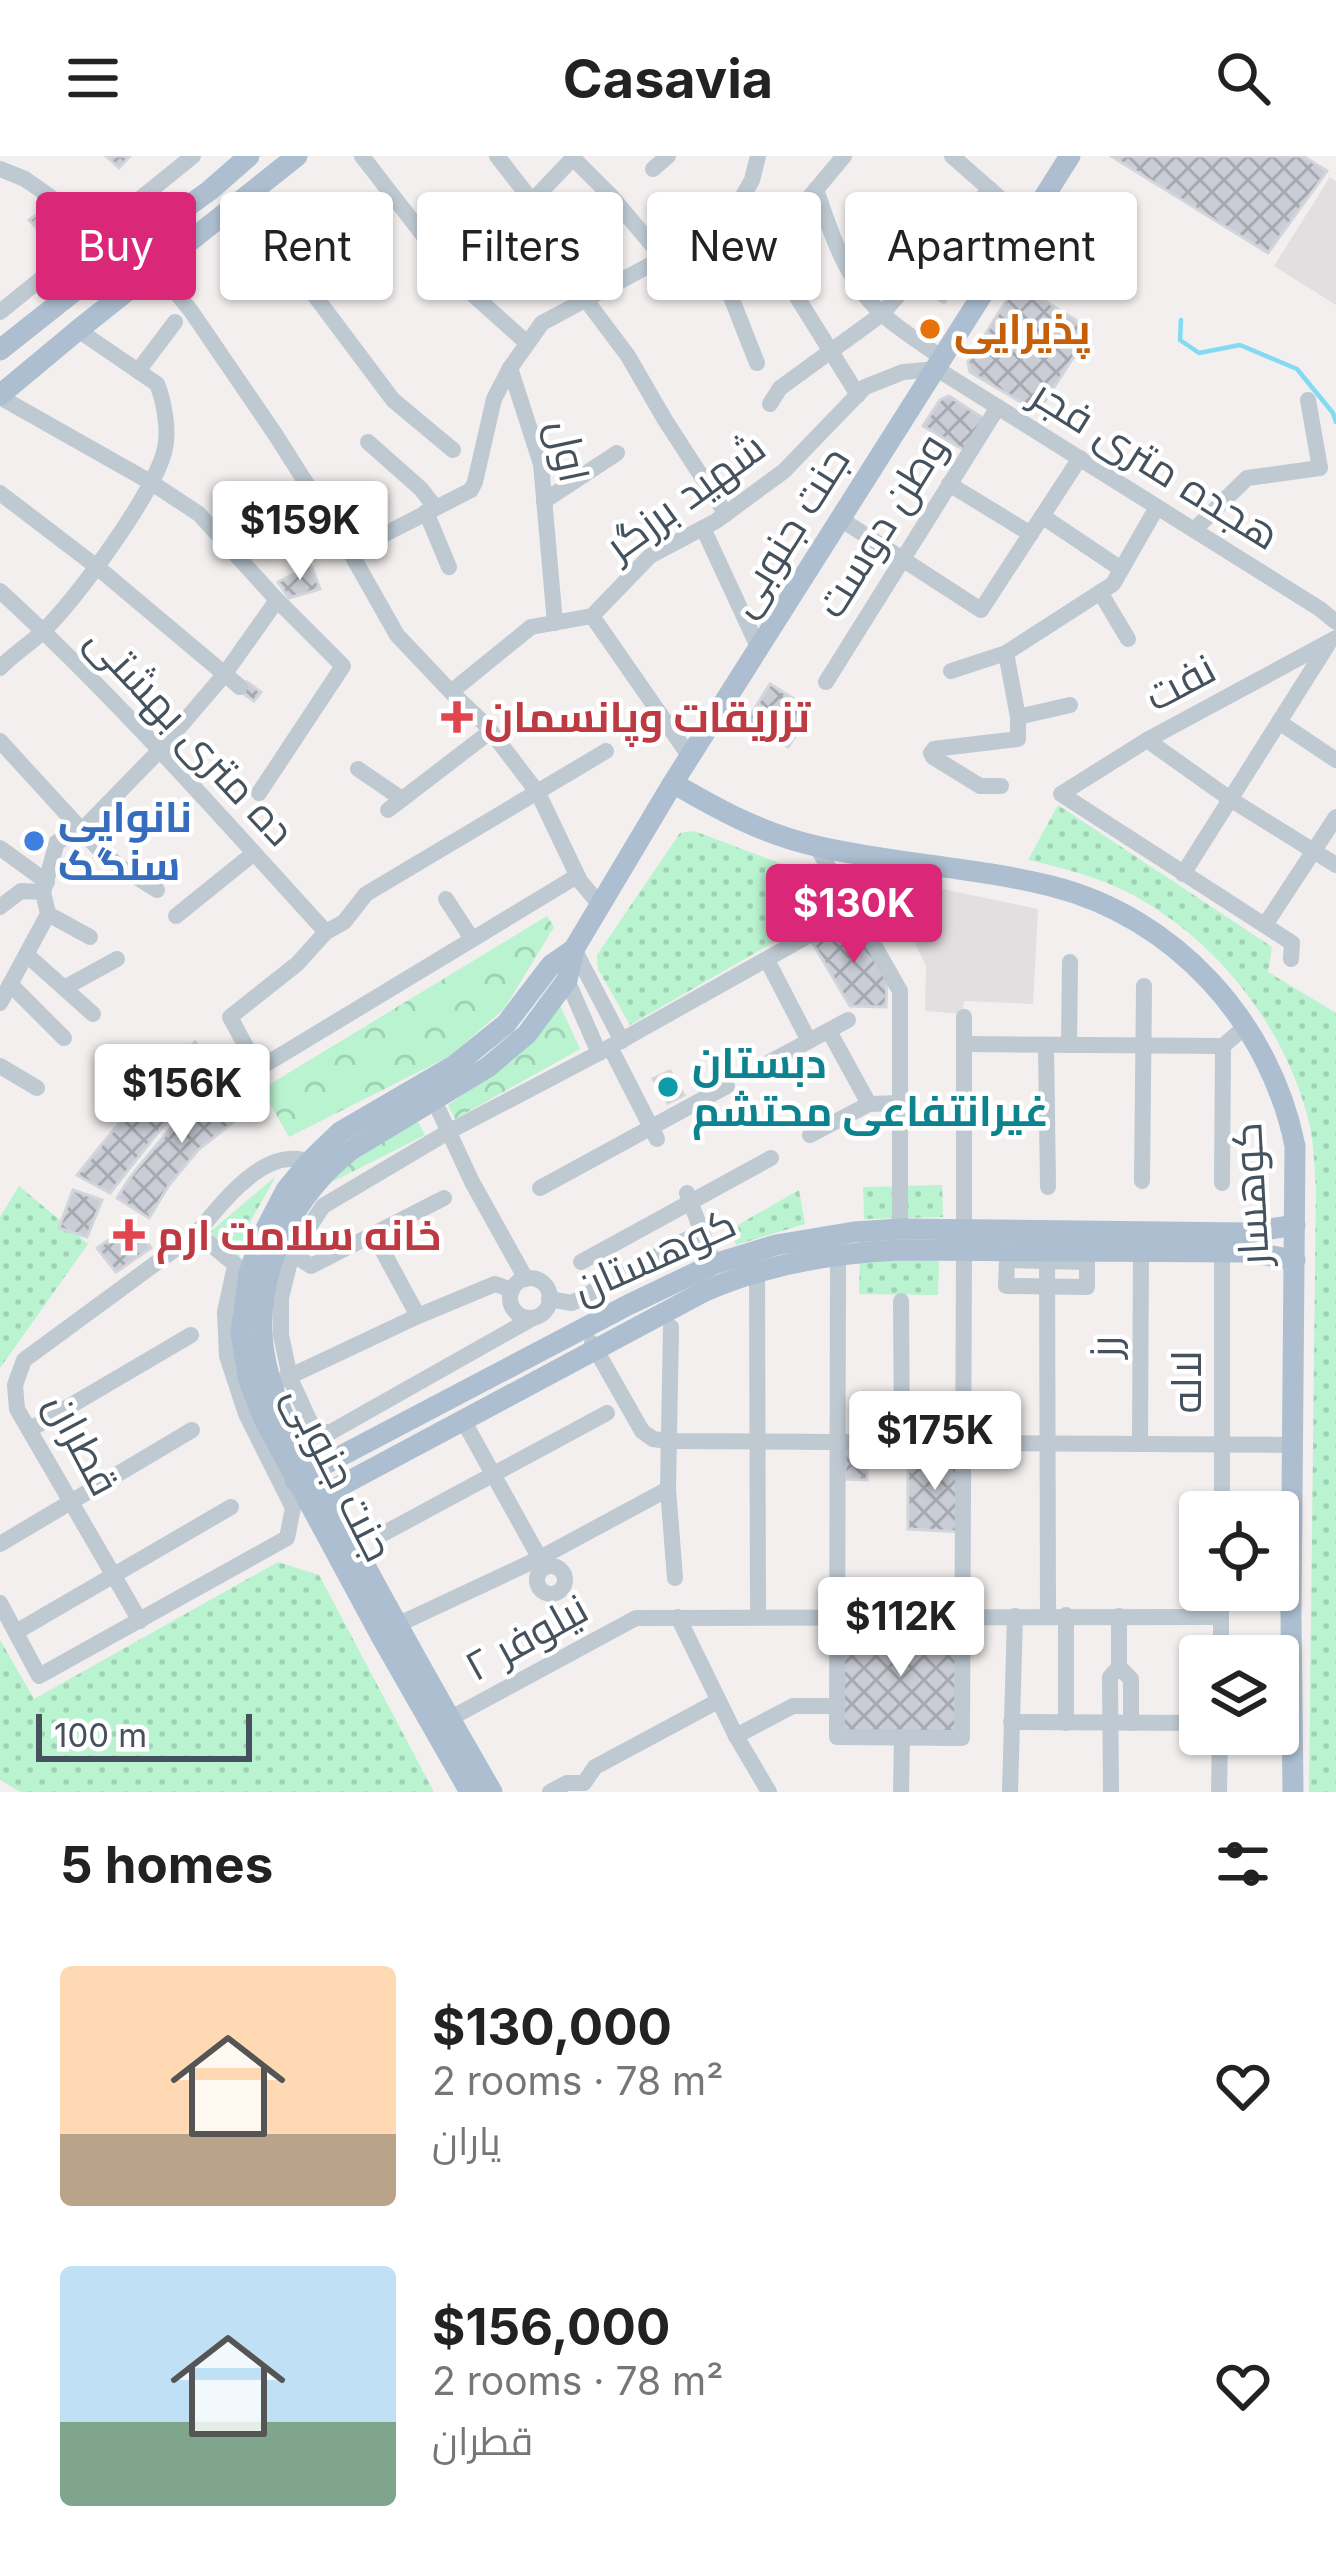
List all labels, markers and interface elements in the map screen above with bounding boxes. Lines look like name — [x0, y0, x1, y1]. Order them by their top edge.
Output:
icon: menu — [60, 45, 126, 111]
icon: search — [1210, 45, 1276, 111]
text: Casavia — [563, 46, 773, 111]
chip: Buy — [36, 192, 196, 300]
chip: Rent — [220, 192, 393, 300]
chip: Filters — [417, 192, 623, 300]
chip: New — [647, 192, 821, 300]
chip: Apartment — [845, 192, 1137, 300]
place label: پذیرایی — [954, 303, 1091, 359]
marker: پذیرایی — [917, 316, 943, 342]
street label: هجده متری فجر — [1021, 366, 1290, 560]
street label: اول — [537, 415, 601, 487]
street label: شهید برزگر — [593, 421, 774, 572]
street label: وطن دوست — [804, 423, 957, 626]
street label: جنت جنوبی — [716, 437, 860, 625]
pin: $159K — [216, 481, 384, 583]
text: $159K — [240, 496, 360, 543]
street label: ده متری بهشتی — [76, 614, 306, 855]
street label: نفت — [1136, 642, 1224, 721]
place label: تزریقات وپانسمان — [484, 691, 812, 747]
marker: تزریقات وپانسمان — [441, 701, 473, 733]
place label: نانوایی سنگک — [58, 791, 192, 890]
marker: نانوایی سنگک — [21, 828, 47, 854]
pin: $130K — [770, 864, 938, 966]
text: $130K — [793, 879, 915, 926]
place label: دبستان غیرانتفاعی محتشم — [692, 1037, 1049, 1140]
pin: $156K — [98, 1044, 266, 1146]
text: $156K — [122, 1059, 242, 1106]
marker: دبستان غیرانتفاعی محتشم — [655, 1074, 681, 1100]
street label: کوهسار — [1220, 1121, 1279, 1269]
street label: کوهستان — [564, 1196, 743, 1313]
place label: خانه سلامت ارم — [156, 1209, 441, 1264]
marker: خانه سلامت ارم — [113, 1219, 145, 1251]
street label: رز — [1078, 1336, 1129, 1360]
street label: لاله — [1160, 1351, 1211, 1413]
street label: جنت جنوبی — [274, 1377, 405, 1569]
street label: قطران — [35, 1384, 132, 1504]
pin: $175K — [851, 1391, 1019, 1493]
text: $175K — [876, 1406, 994, 1453]
map controls — [1179, 1491, 1299, 1755]
button: locate — [1179, 1491, 1299, 1611]
pin: $112K — [817, 1577, 985, 1679]
street label: نیلوفر ۲ — [455, 1582, 596, 1691]
text: $112K — [845, 1592, 957, 1639]
button: layers — [1179, 1635, 1299, 1755]
scale bar — [36, 1708, 252, 1761]
text: 100 m — [54, 1715, 147, 1755]
icon: filters — [1210, 1831, 1276, 1897]
text: 5 homes — [60, 1834, 273, 1895]
text: $130,000 — [432, 1996, 672, 2057]
icon: home — [156, 2014, 300, 2158]
icon: heart — [1210, 2053, 1276, 2119]
text: 2 rooms · 78 m² — [432, 2057, 724, 2104]
text: یاران — [432, 2117, 501, 2164]
text: $156,000 — [432, 2296, 670, 2357]
icon: home — [156, 2314, 300, 2458]
icon: heart — [1210, 2353, 1276, 2419]
text: 2 rooms · 78 m² — [432, 2357, 724, 2404]
text: قطران — [432, 2417, 533, 2464]

